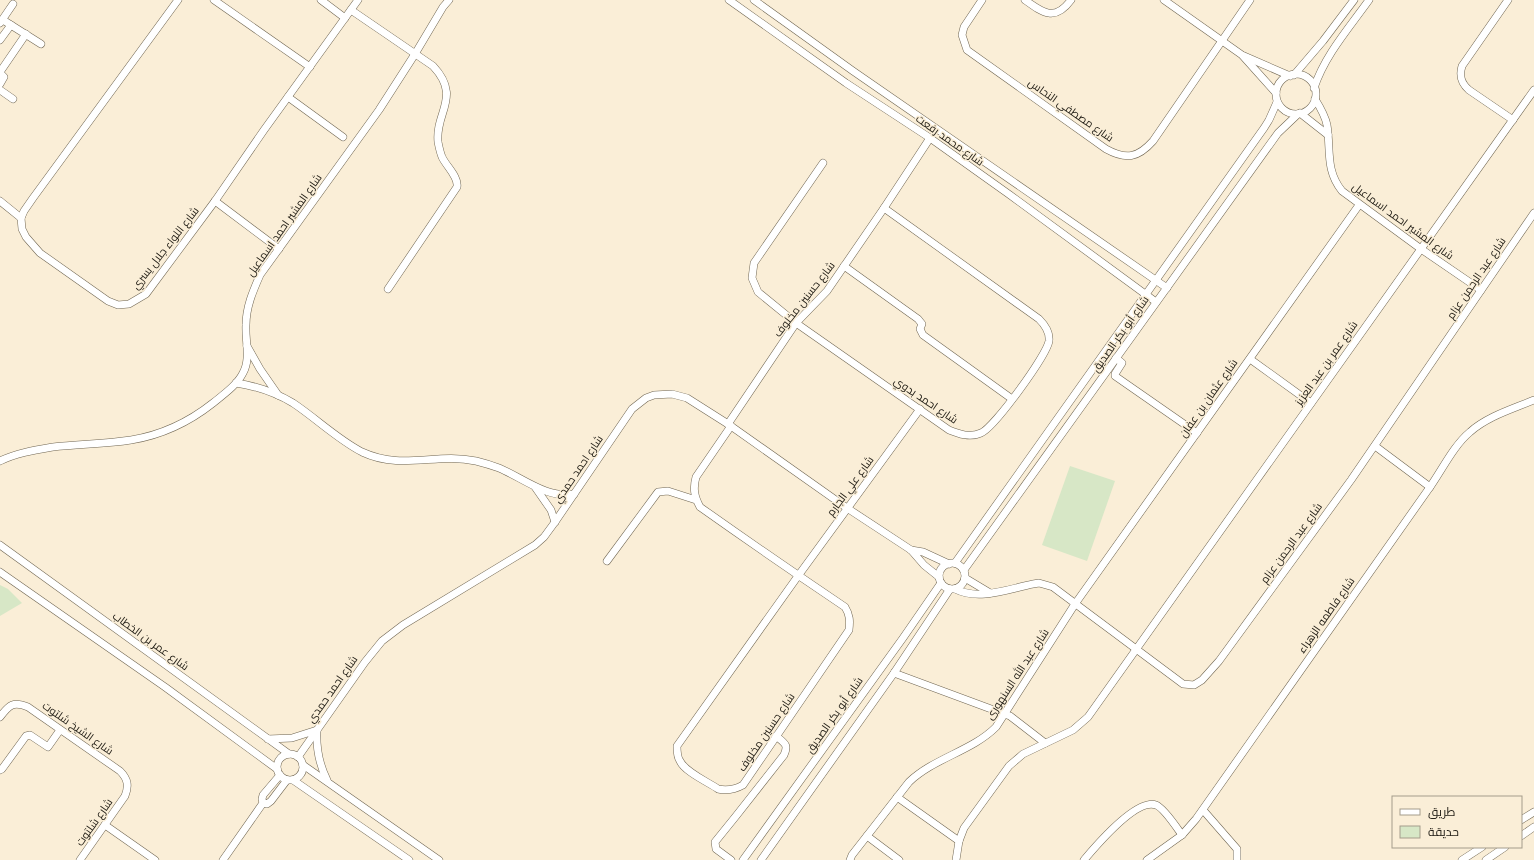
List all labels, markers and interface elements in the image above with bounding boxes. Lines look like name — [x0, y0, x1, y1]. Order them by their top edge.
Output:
street label: شارع مصطفي النحاس — [1024, 75, 1116, 146]
street label: شارع محمد رفعت — [913, 111, 987, 169]
street label: شارع المشير احمد اسماعيل — [243, 171, 326, 280]
street label: شارع المشير احمد اسماعيل — [1349, 179, 1457, 263]
street label: شارع اللواء جلال يسري — [128, 204, 203, 293]
street label: شارع عبد الرحمن عزام — [1443, 234, 1510, 322]
street label: شارع حسنين مخلوف — [770, 259, 839, 340]
street label: شارع أبو بكر الصديق — [1088, 293, 1152, 375]
street label: شارع عمر بن عبد العزيز — [1291, 318, 1361, 409]
street label: شارع عثمان بن عفان — [1176, 356, 1241, 441]
street label: شارع احمد بدوي — [890, 373, 961, 428]
street label: شارع احمد حمدي — [550, 432, 608, 507]
street label: شارع علي الجارم — [823, 453, 878, 520]
street label: شارع عبد الرحمن عزام — [1257, 500, 1326, 587]
street label: شارع فاطمه الزهراء — [1295, 574, 1358, 656]
street label: شارع عمر بن الخطاب — [109, 609, 192, 674]
street label: شارع عبد الله السنهورى — [982, 625, 1052, 723]
street label: شارع احمد حمدي — [304, 653, 362, 727]
street label: شارع أبو بكر الصديق — [802, 674, 866, 756]
street label: شارع حسنين مخلوف — [735, 690, 798, 775]
street label: شارع الشيخ شلتوت — [39, 698, 116, 759]
street label: شارع شلتوت — [72, 795, 116, 849]
legend — [1392, 796, 1522, 848]
text: طريق — [1428, 804, 1456, 819]
text: حديقة — [1428, 824, 1459, 839]

